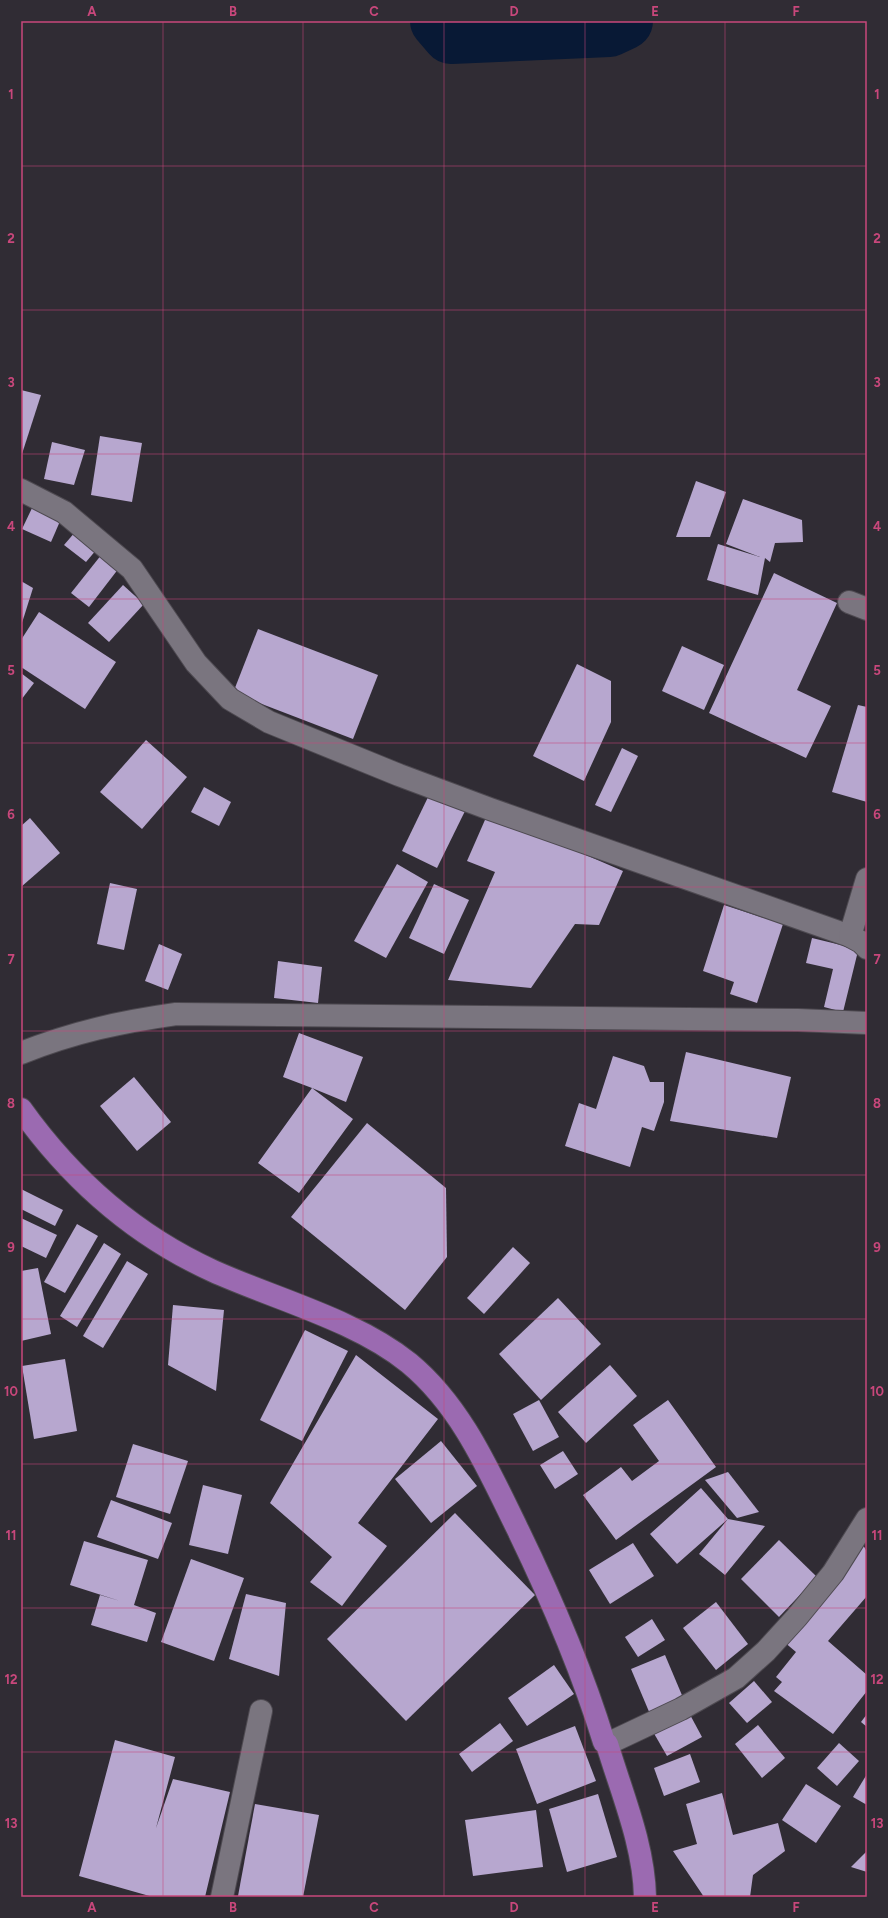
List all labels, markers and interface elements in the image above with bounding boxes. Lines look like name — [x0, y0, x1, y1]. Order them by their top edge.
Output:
text: A — [87, 4, 97, 19]
text: B — [229, 4, 237, 19]
text: C — [369, 4, 379, 19]
text: D — [509, 4, 519, 19]
text: E — [651, 4, 659, 19]
text: F — [792, 4, 800, 19]
text: 1 — [8, 87, 14, 102]
text: 1 — [874, 87, 880, 102]
text: 2 — [7, 231, 15, 246]
text: 2 — [873, 231, 881, 246]
text: 3 — [7, 375, 15, 390]
text: 3 — [873, 375, 881, 390]
text: 4 — [7, 519, 15, 534]
text: 4 — [873, 519, 881, 534]
text: 5 — [7, 663, 15, 678]
text: 5 — [873, 663, 881, 678]
text: 6 — [7, 807, 15, 822]
text: 6 — [873, 807, 881, 822]
text: 7 — [7, 952, 15, 967]
text: 7 — [873, 952, 881, 967]
text: 8 — [7, 1096, 15, 1111]
text: 8 — [873, 1096, 881, 1111]
text: 9 — [7, 1240, 15, 1255]
text: 9 — [873, 1240, 881, 1255]
text: 10 — [4, 1384, 18, 1399]
text: 10 — [870, 1384, 884, 1399]
text: 11 — [6, 1528, 16, 1543]
text: 11 — [872, 1528, 882, 1543]
text: 12 — [4, 1672, 18, 1687]
text: 12 — [870, 1672, 884, 1687]
text: 13 — [5, 1816, 17, 1831]
text: 13 — [871, 1816, 883, 1831]
text: A — [87, 1900, 97, 1915]
text: B — [229, 1900, 237, 1915]
text: C — [369, 1900, 379, 1915]
text: D — [509, 1900, 519, 1915]
text: E — [651, 1900, 659, 1915]
text: F — [792, 1900, 800, 1915]

